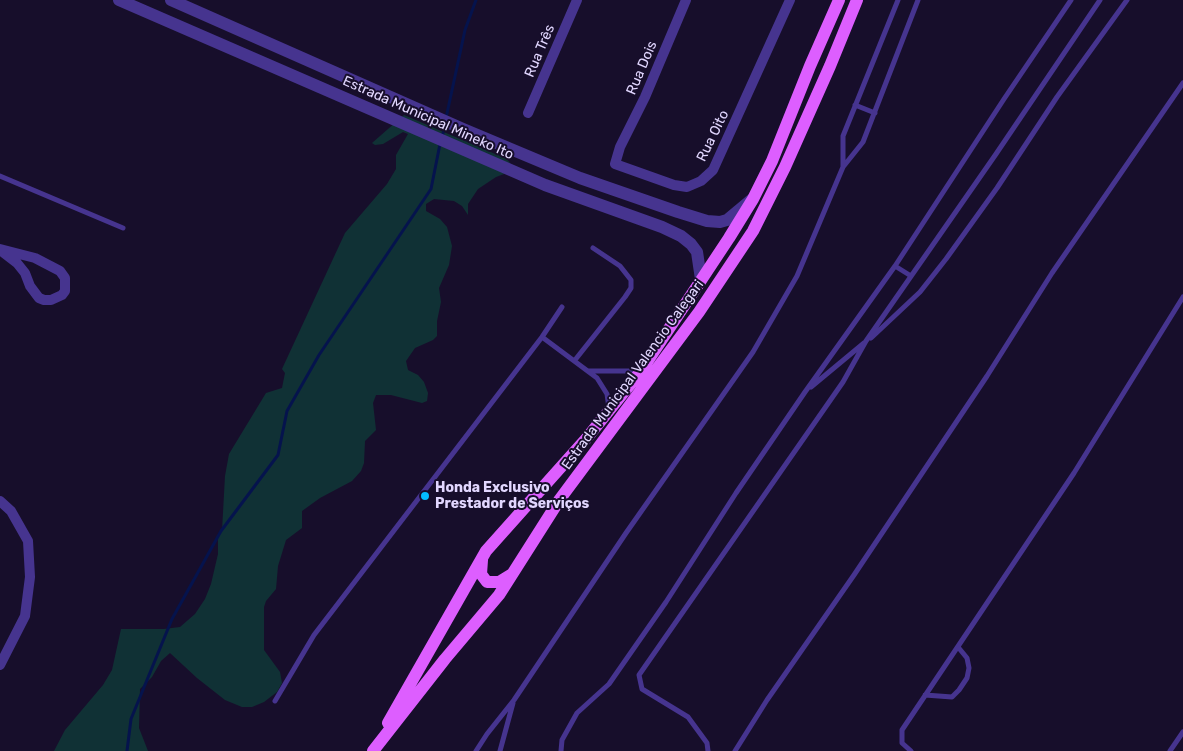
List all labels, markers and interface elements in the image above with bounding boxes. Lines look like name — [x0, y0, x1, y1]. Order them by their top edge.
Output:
street label: Rua Três — [521, 22, 559, 80]
street label: Rua Dois — [623, 38, 661, 98]
street label: Estrada Municipal Mineko Ito — [340, 73, 516, 163]
street label: Rua Oito — [693, 108, 733, 164]
street label: Estrada Municipal Valencio Calegari — [558, 277, 708, 473]
place label: Honda Exclusivo Prestador de Serviços — [435, 480, 589, 512]
marker: Honda Exclusivo Prestador de Serviços — [419, 490, 431, 502]

